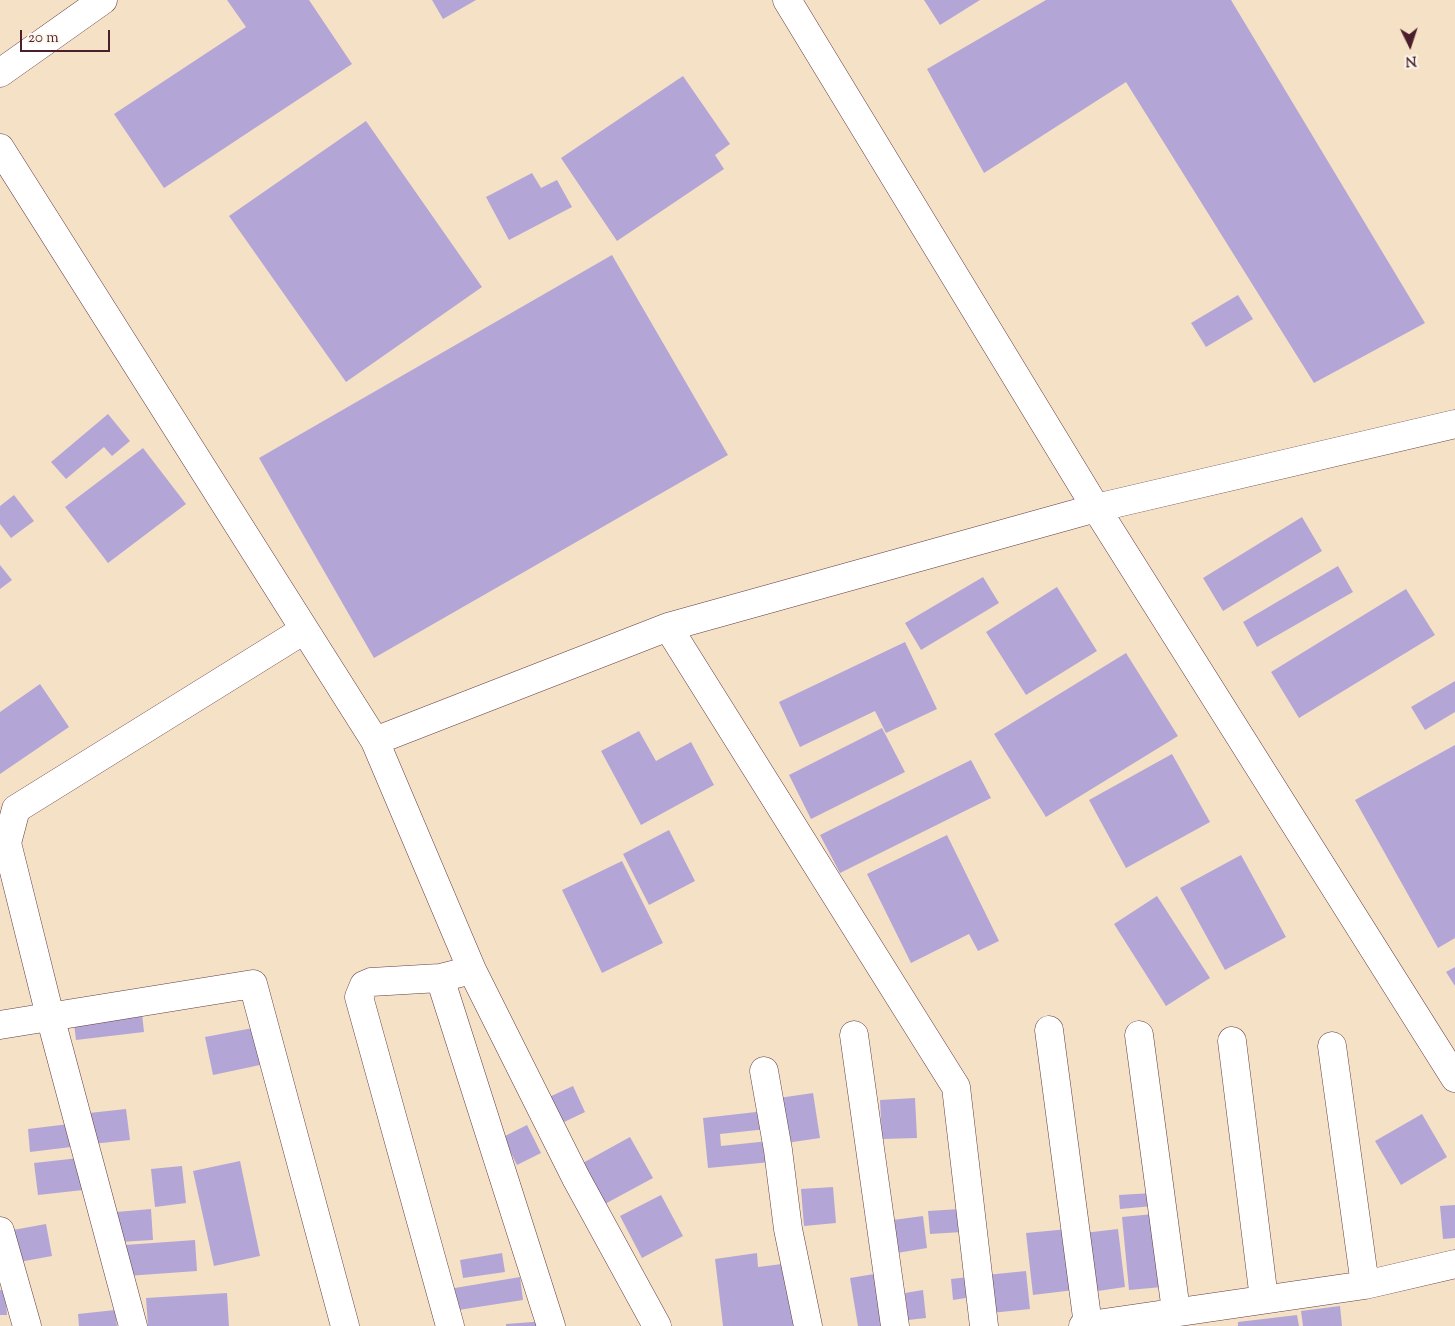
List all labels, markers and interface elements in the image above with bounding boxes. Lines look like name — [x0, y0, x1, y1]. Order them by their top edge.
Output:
scale bar — [22, 20, 112, 52]
north arrow — [1385, 20, 1435, 70]
text: 20 m — [28, 28, 59, 49]
text: N — [1405, 50, 1417, 70]

